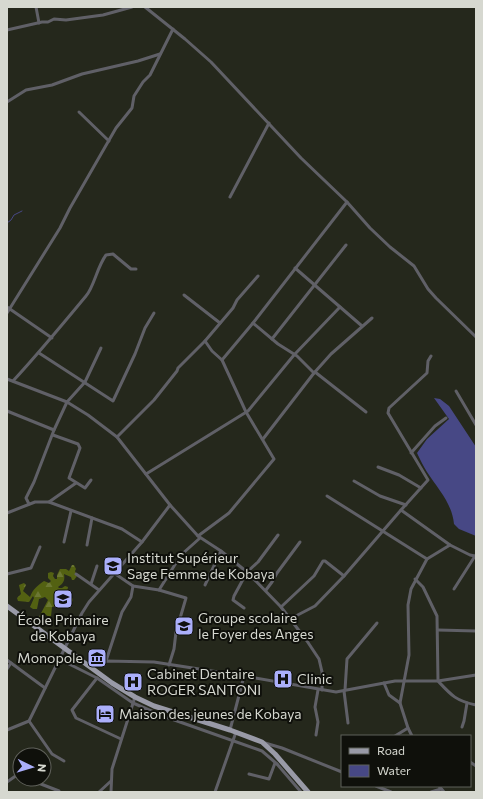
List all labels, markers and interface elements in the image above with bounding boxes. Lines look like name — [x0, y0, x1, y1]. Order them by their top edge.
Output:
place label: Institut Supérieur Sage Femme de Kobaya — [127, 549, 275, 582]
school or university icon: Institut Supérieur Sage Femme de Kobaya — [102, 555, 124, 577]
school or university icon: École Primaire de Kobaya — [52, 588, 74, 610]
place label: Groupe scolaire le Foyer des Anges — [198, 609, 314, 642]
place label: École Primaire de Kobaya — [17, 611, 109, 644]
school or university icon: Groupe scolaire le Foyer des Anges — [173, 615, 195, 637]
museum icon: Monopole — [86, 647, 108, 669]
place label: Monopole — [17, 649, 83, 666]
place label: Cabinet Dentaire ROGER SANTONI — [147, 665, 261, 698]
hospital icon: Clinic — [272, 668, 294, 690]
place label: Clinic — [297, 670, 332, 687]
hospital icon: Cabinet Dentaire ROGER SANTONI — [122, 671, 144, 693]
hotel icon: Maison des jeunes de Kobaya — [94, 703, 116, 725]
place label: Maison des jeunes de Kobaya — [119, 705, 302, 722]
legend — [341, 735, 471, 787]
text: Road — [377, 743, 405, 757]
north arrow — [12, 747, 52, 787]
text: N — [36, 763, 49, 773]
text: Water — [377, 763, 411, 777]

